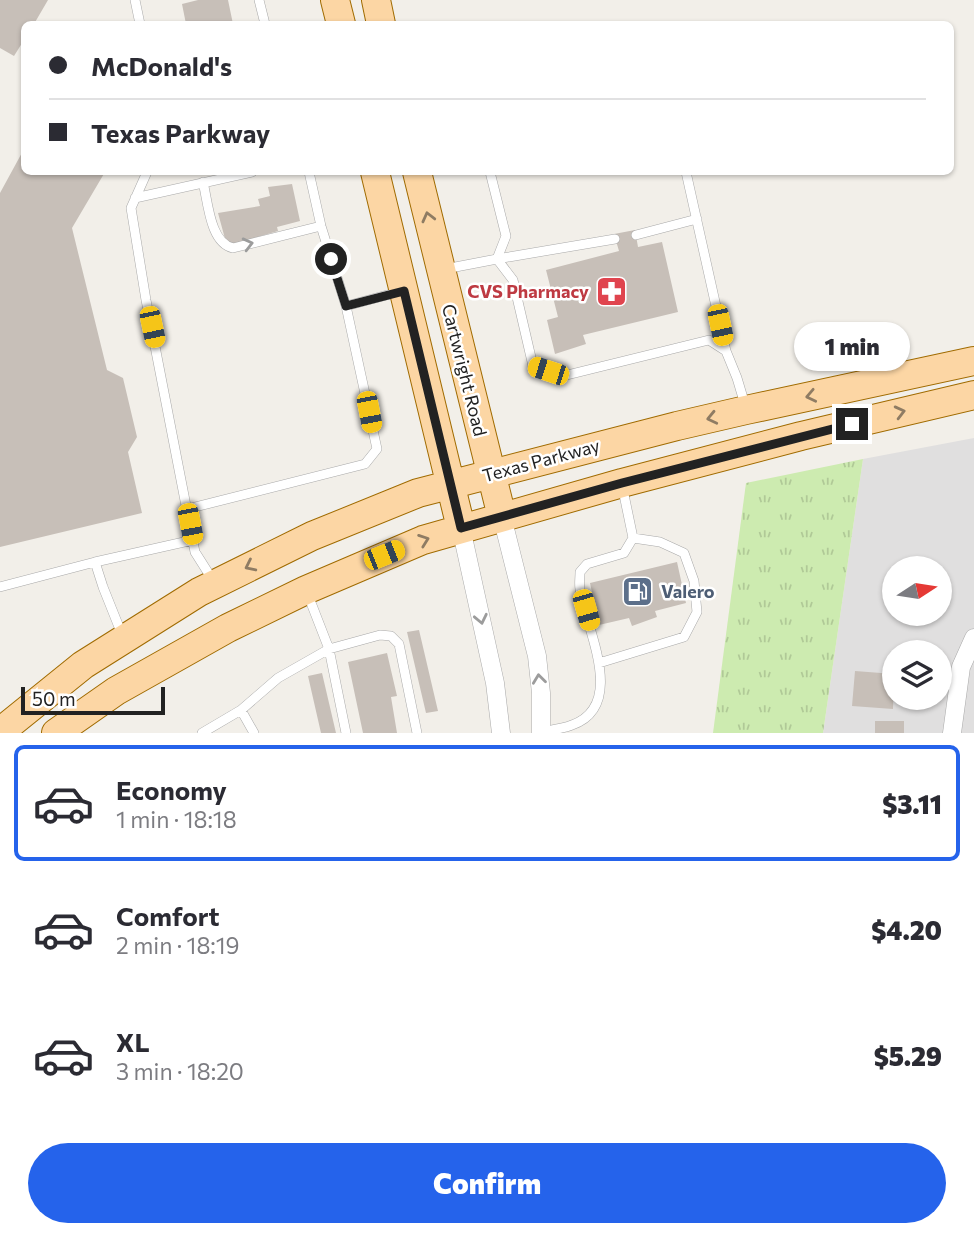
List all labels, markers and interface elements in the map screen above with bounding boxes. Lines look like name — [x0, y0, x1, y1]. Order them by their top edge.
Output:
text: McDonald's — [91, 50, 232, 81]
text: Texas Parkway — [91, 117, 270, 148]
one-way arrow — [422, 211, 436, 223]
one-way arrow — [242, 238, 254, 252]
route start — [315, 243, 347, 275]
pharmacy icon: CVS Pharmacy — [595, 274, 629, 308]
place label: CVS Pharmacy — [467, 280, 589, 302]
street label: Cartwright Road — [438, 302, 492, 438]
car — [706, 302, 735, 348]
car — [138, 304, 167, 350]
callout: 1 min — [794, 322, 910, 372]
text: 1 min — [824, 332, 880, 360]
car — [525, 355, 572, 387]
one-way arrow — [805, 388, 817, 402]
car — [355, 389, 384, 435]
one-way arrow — [893, 406, 905, 420]
route end — [836, 408, 868, 440]
one-way arrow — [706, 410, 718, 424]
street label: Texas Parkway — [480, 434, 602, 486]
car — [176, 501, 205, 547]
one-way arrow — [418, 534, 430, 548]
car — [361, 537, 408, 573]
north arrow — [882, 556, 952, 626]
map controls — [882, 556, 952, 710]
one-way arrow — [245, 557, 257, 571]
fuel station icon: Valero — [621, 574, 655, 608]
place label: Valero — [661, 580, 715, 602]
car — [571, 587, 602, 633]
one-way arrow — [472, 613, 487, 625]
button: layers — [882, 640, 952, 710]
one-way arrow — [532, 673, 547, 684]
scale bar — [21, 684, 164, 716]
text: 50 m — [32, 687, 76, 710]
icon: car — [32, 772, 95, 835]
text: Economy — [116, 774, 227, 805]
text: $3.11 — [882, 788, 942, 819]
text: 1 min · 18:18 — [116, 805, 237, 833]
icon: car — [32, 898, 95, 961]
text: Comfort — [116, 900, 219, 931]
text: $4.20 — [871, 914, 942, 945]
text: 2 min · 18:19 — [116, 931, 240, 959]
icon: car — [32, 1024, 95, 1087]
text: XL — [116, 1026, 150, 1057]
text: $5.29 — [874, 1040, 942, 1071]
text: 3 min · 18:20 — [116, 1057, 244, 1085]
button: Confirm — [28, 1143, 946, 1223]

